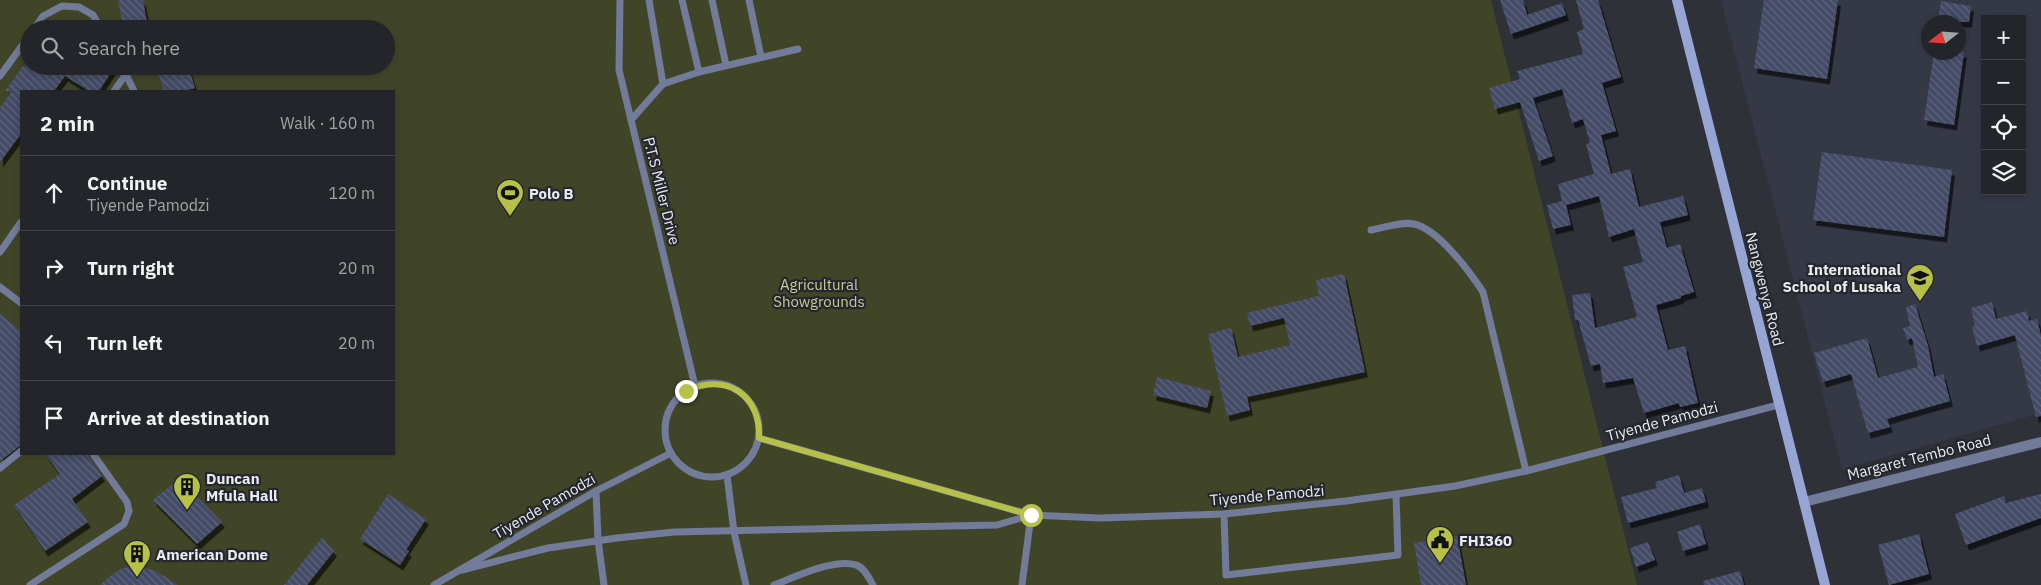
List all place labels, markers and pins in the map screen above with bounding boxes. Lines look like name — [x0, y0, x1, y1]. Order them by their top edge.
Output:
sports icon: Polo B — [495, 178, 525, 217]
place label: Polo B — [529, 184, 574, 203]
place label: International School of Lusaka — [1783, 260, 1901, 296]
school or university icon: International School of Lusaka — [1905, 263, 1935, 302]
place label: Duncan Mfula Hall — [206, 469, 278, 505]
building icon: Duncan Mfula Hall — [172, 472, 202, 511]
public building icon: FHI360 — [1425, 525, 1455, 564]
place label: FHI360 — [1459, 531, 1512, 550]
building icon: American Dome — [122, 539, 152, 578]
place label: American Dome — [156, 545, 268, 564]

